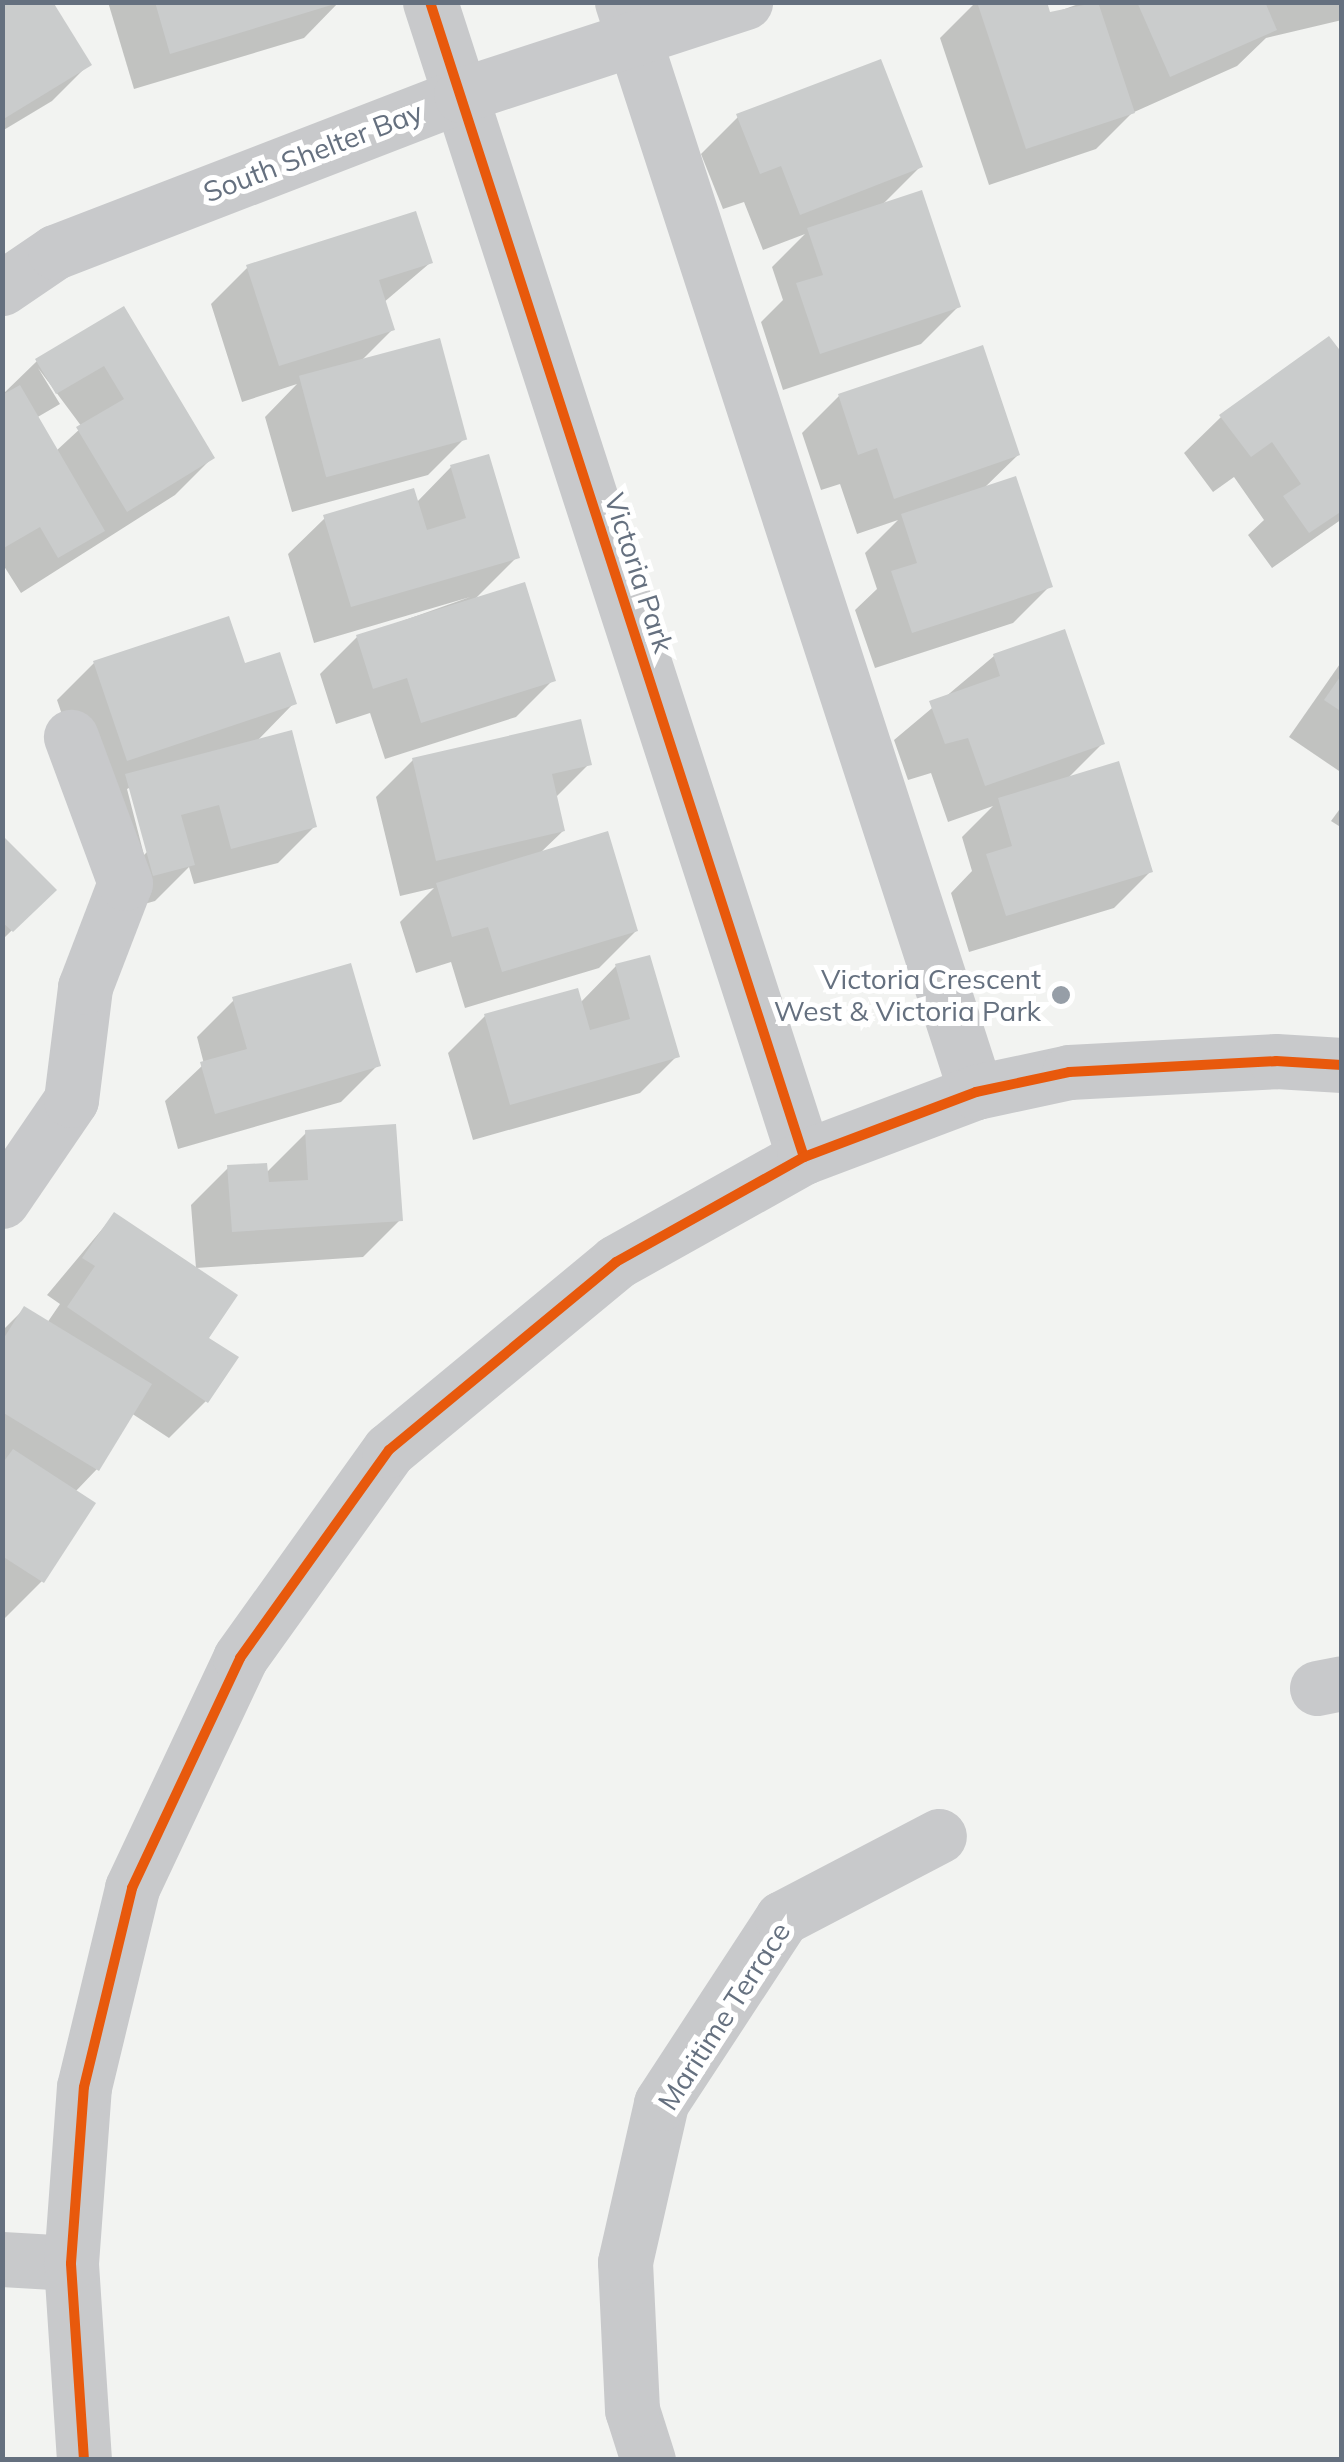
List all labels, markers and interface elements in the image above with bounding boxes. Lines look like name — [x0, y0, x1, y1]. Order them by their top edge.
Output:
street label: South Shelter Bay — [199, 95, 427, 209]
street label: Victoria Park — [597, 489, 681, 657]
place label: Victoria Crescent West & Victoria Park — [774, 962, 1041, 1028]
marker: Victoria Crescent West & Victoria Park — [1050, 984, 1072, 1006]
street label: Maritime Terrace — [651, 1916, 797, 2116]

